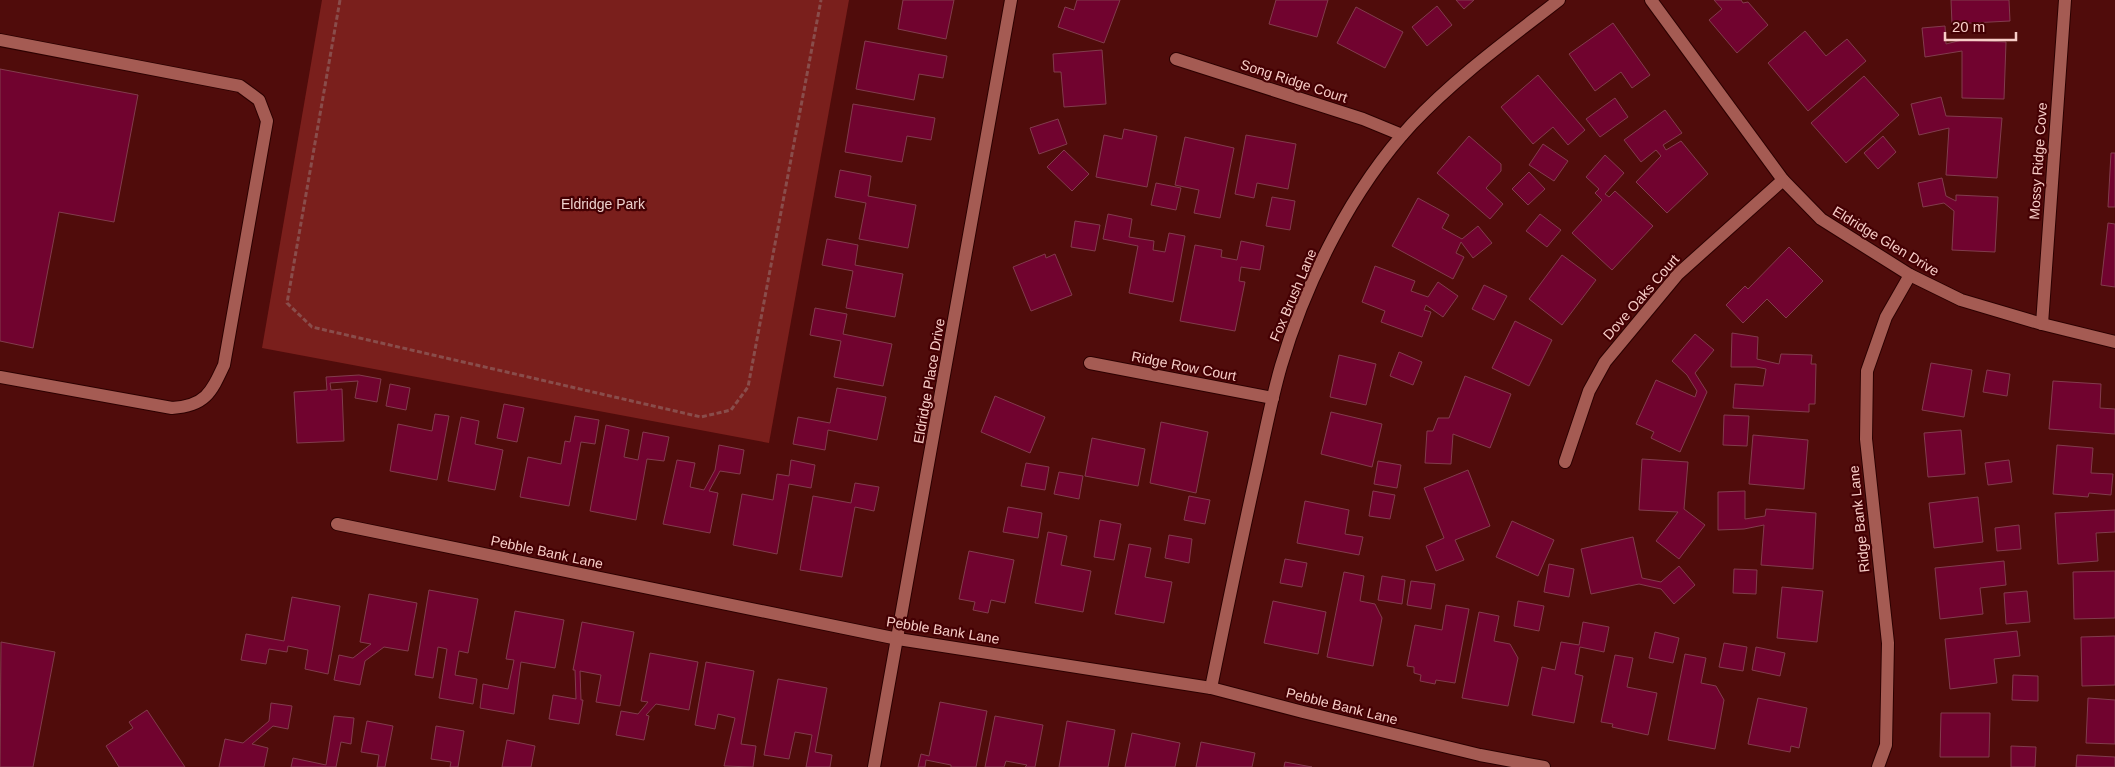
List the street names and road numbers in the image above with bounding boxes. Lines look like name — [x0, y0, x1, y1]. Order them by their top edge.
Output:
street label: Song Ridge Court — [1239, 56, 1349, 106]
street label: Mossy Ridge Cove — [2026, 102, 2050, 220]
street label: Eldridge Glen Drive — [1830, 203, 1942, 279]
street label: Fox Brush Lane — [1266, 246, 1320, 344]
street label: Dove Oaks Court — [1600, 251, 1682, 343]
street label: Eldridge Place Drive — [910, 317, 948, 445]
street label: Ridge Row Court — [1130, 348, 1238, 384]
street label: Ridge Bank Lane — [1845, 465, 1873, 573]
street label: Pebble Bank Lane — [489, 532, 605, 572]
street label: Pebble Bank Lane — [885, 613, 1001, 647]
street label: Pebble Bank Lane — [1285, 684, 1400, 728]

